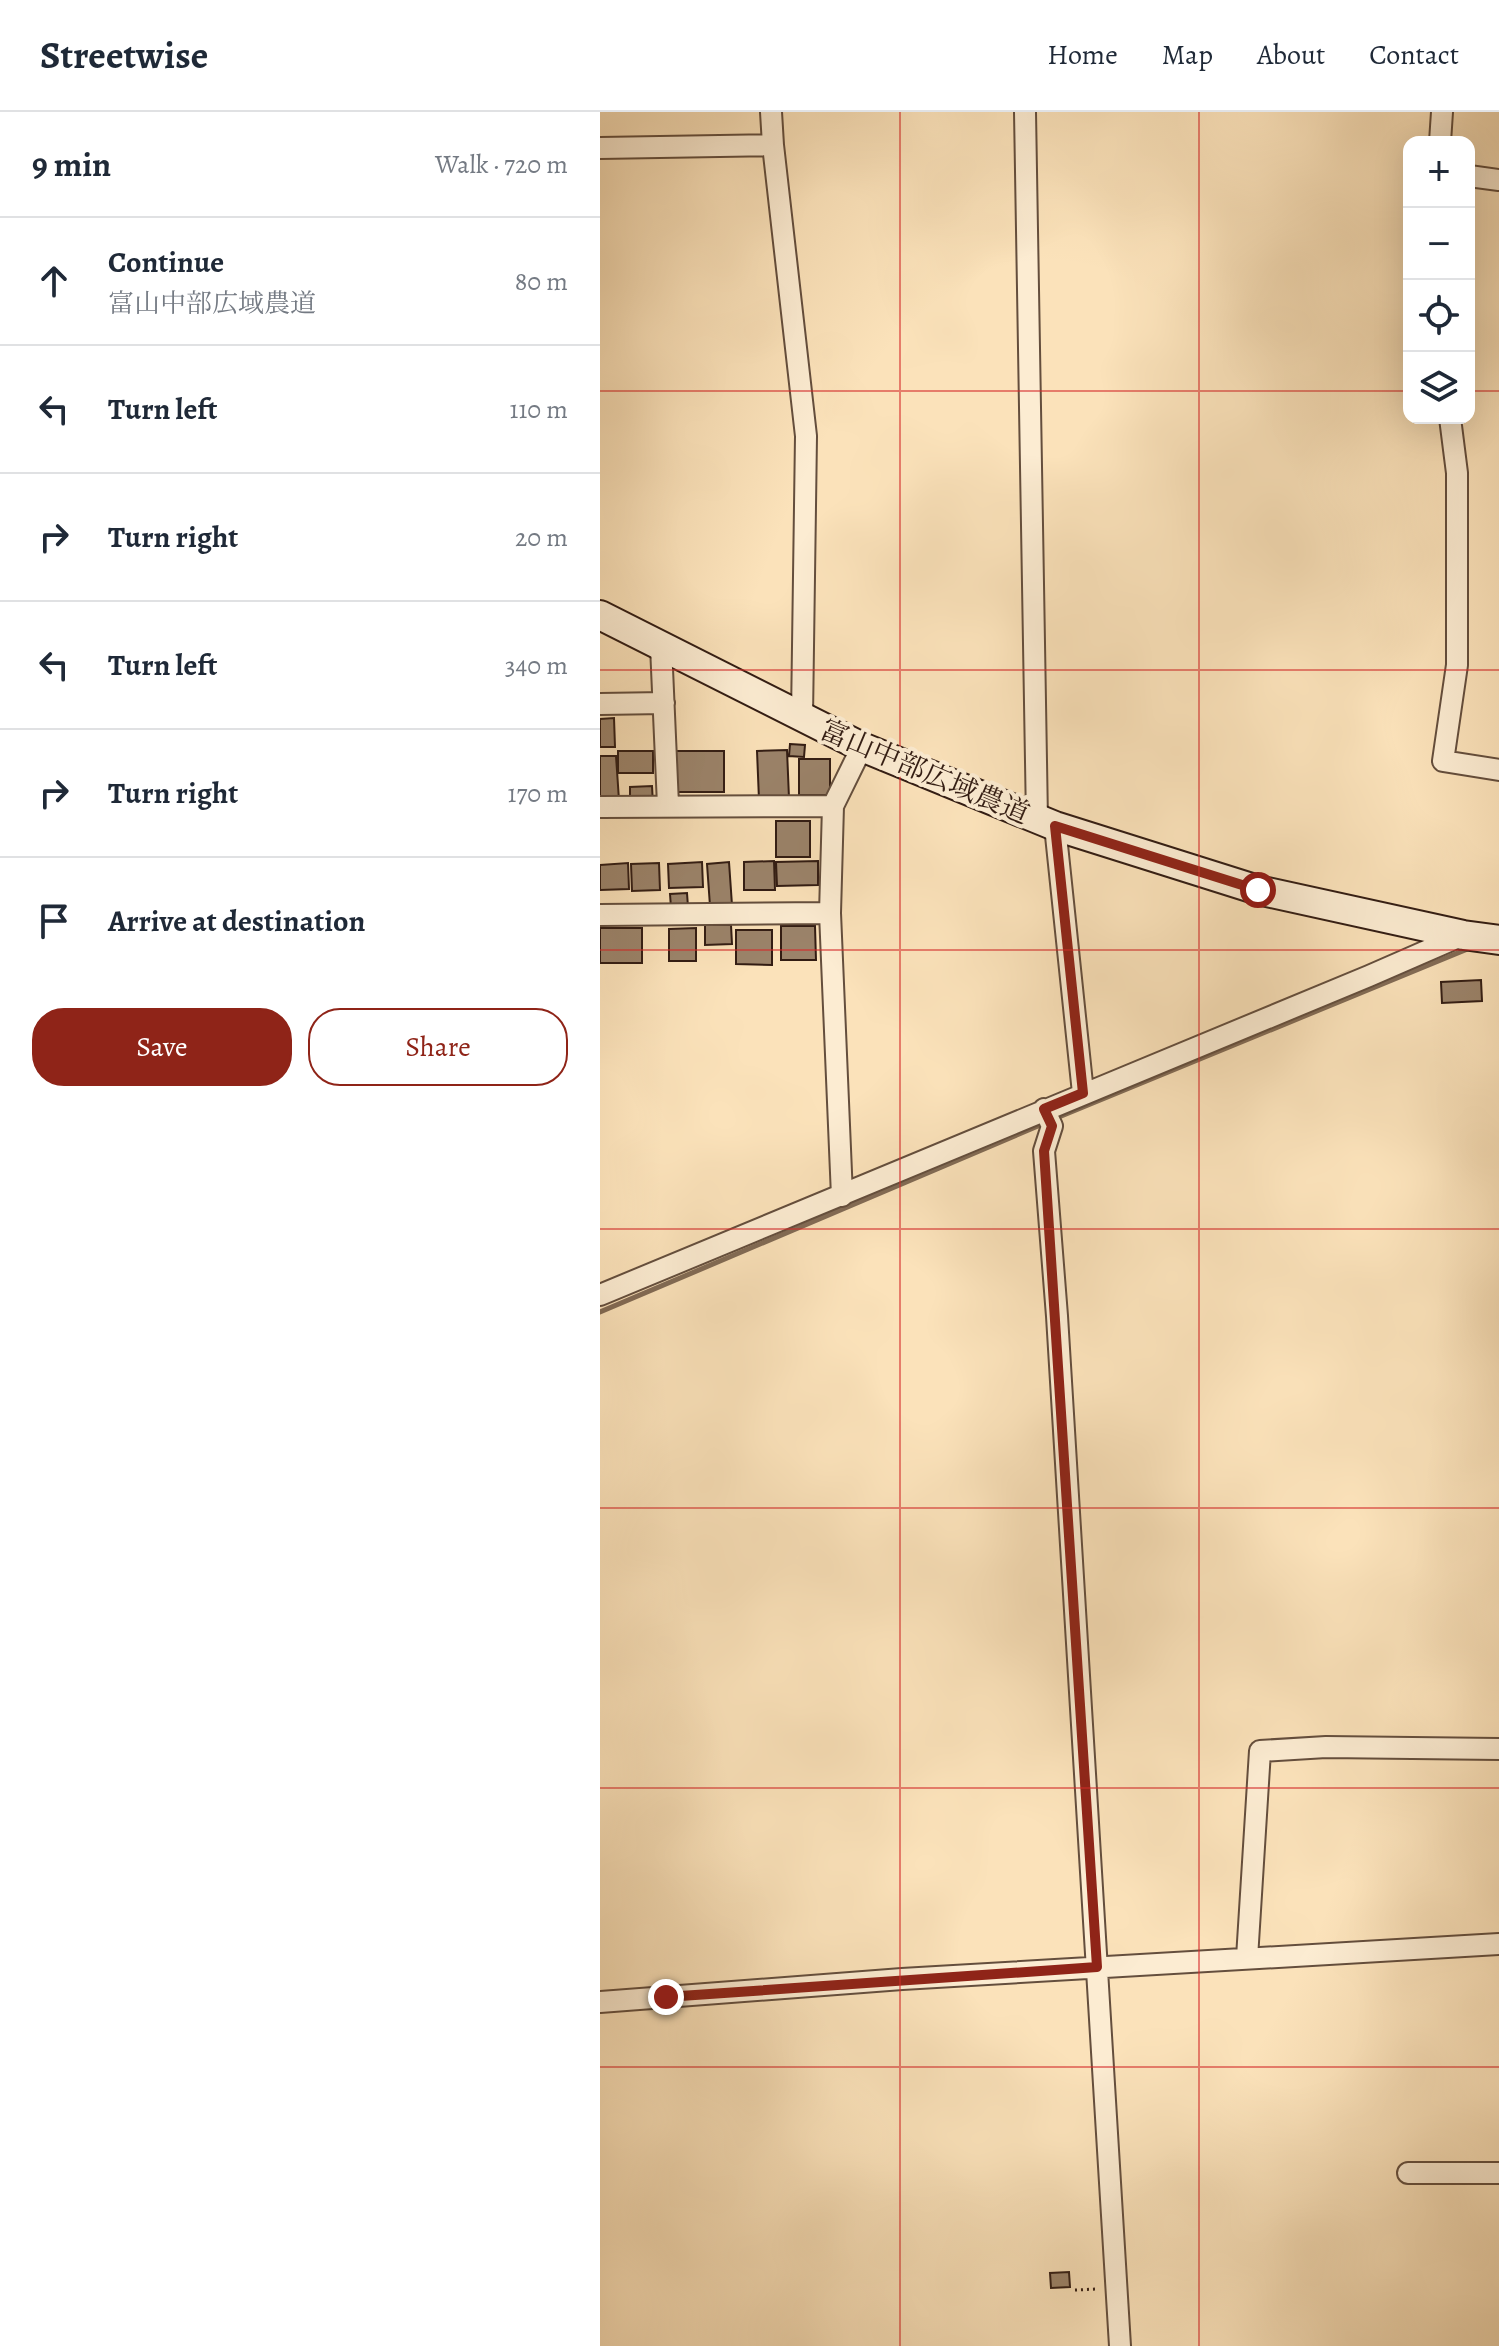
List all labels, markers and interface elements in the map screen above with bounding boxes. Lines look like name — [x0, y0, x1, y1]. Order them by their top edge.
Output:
text: Streetwise — [40, 29, 208, 81]
text: Home — [1047, 36, 1118, 74]
text: Map — [1162, 36, 1213, 74]
text: About — [1257, 36, 1325, 74]
text: Contact — [1369, 36, 1459, 74]
map controls — [1403, 136, 1475, 424]
button: + — [1403, 136, 1475, 208]
text: 9 min — [32, 141, 111, 188]
text: Walk · 720 m — [435, 147, 568, 182]
button: − — [1403, 208, 1475, 280]
text: Continue — [108, 242, 224, 282]
icon: ahead — [32, 259, 76, 303]
text: 80 m — [515, 264, 568, 299]
button: locate — [1403, 280, 1475, 352]
text: 富山中部広域農道 — [108, 286, 316, 321]
button: layers — [1403, 352, 1475, 424]
icon: left — [32, 387, 76, 431]
text: Turn left — [108, 389, 217, 429]
text: 110 m — [510, 392, 568, 427]
icon: right — [32, 515, 76, 559]
text: Turn right — [108, 517, 238, 557]
text: 20 m — [515, 520, 568, 555]
icon: left — [32, 643, 76, 687]
text: Turn left — [108, 645, 217, 685]
text: 340 m — [505, 648, 568, 683]
street label: 富山中部広域農道 — [814, 711, 1035, 833]
icon: right — [32, 771, 76, 815]
text: Turn right — [108, 773, 238, 813]
text: 170 m — [508, 776, 568, 811]
route start — [1240, 872, 1276, 908]
icon: arrive — [32, 899, 76, 943]
text: Arrive at destination — [108, 901, 365, 941]
button: Save — [32, 1008, 292, 1086]
button: Share — [308, 1008, 568, 1086]
route end — [648, 1979, 684, 2015]

